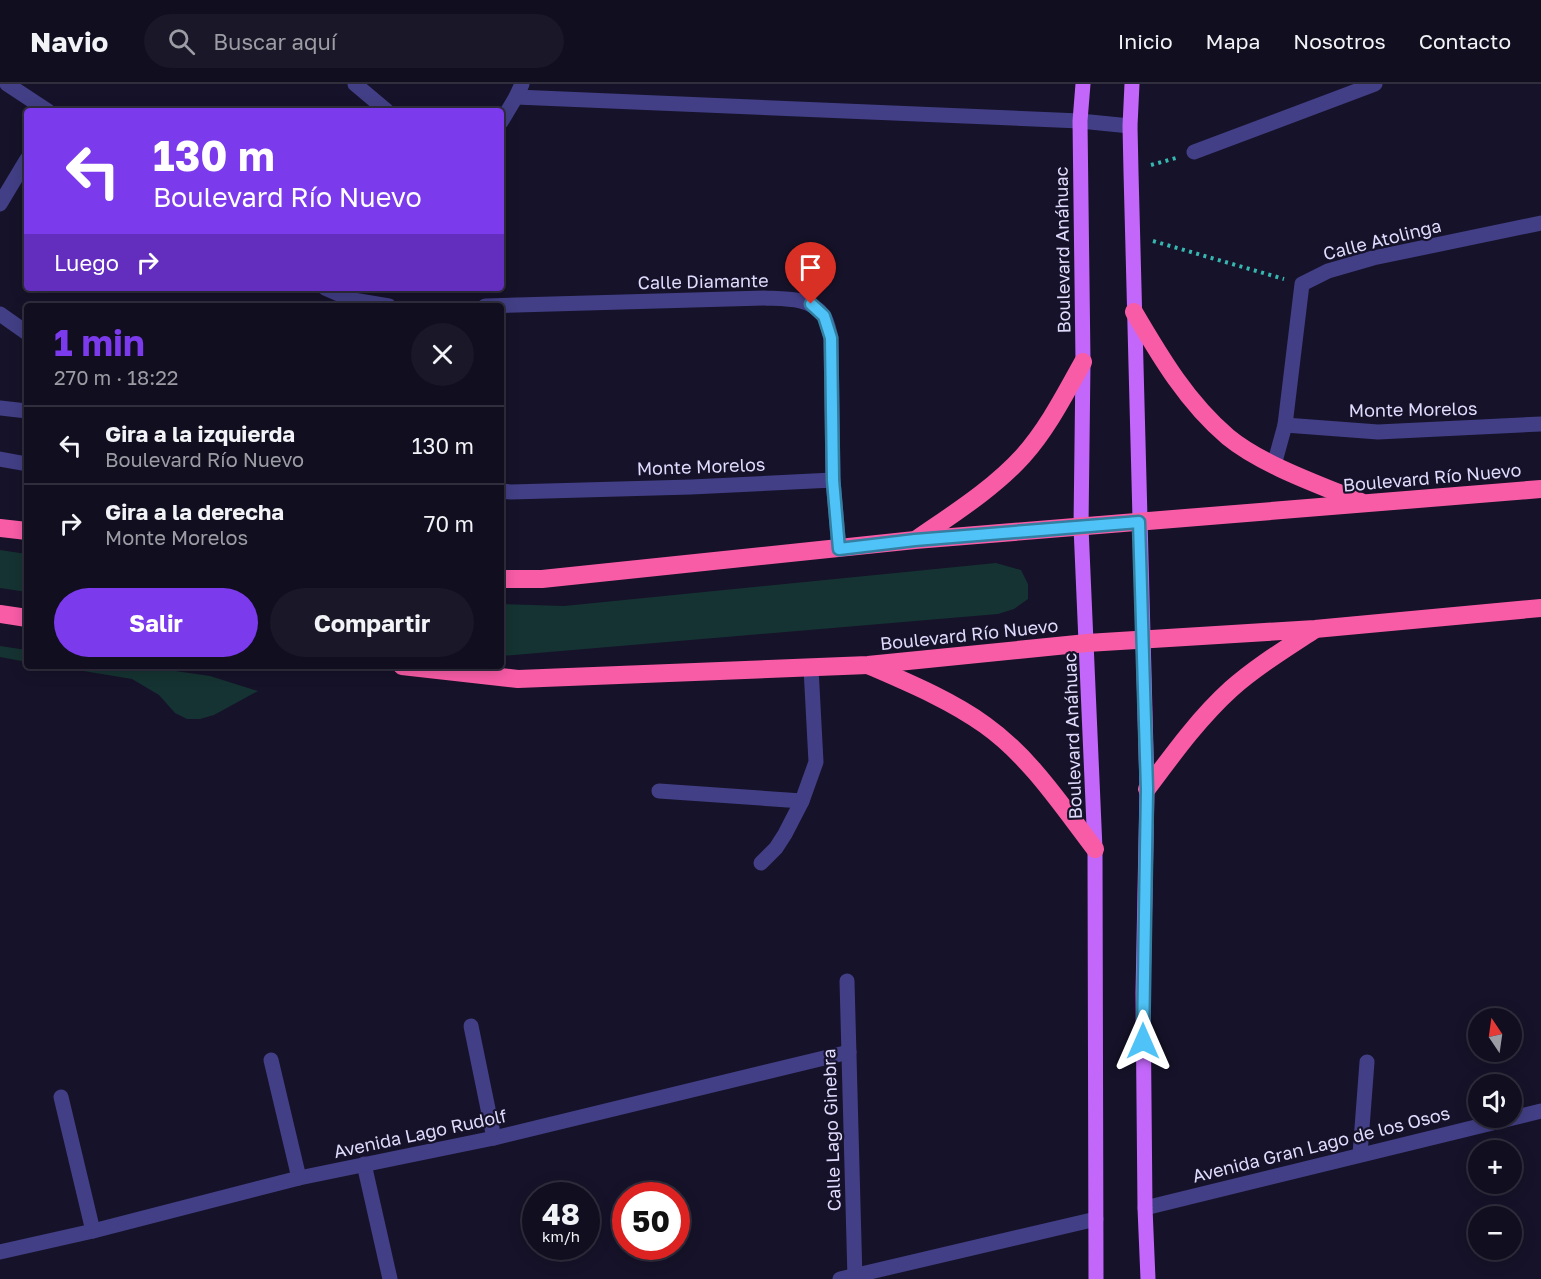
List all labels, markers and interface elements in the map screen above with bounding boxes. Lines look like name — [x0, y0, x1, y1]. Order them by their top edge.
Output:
search box — [144, 14, 564, 68]
text: Navio — [30, 25, 108, 58]
icon: search — [165, 25, 198, 58]
text: Buscar aquí — [213, 28, 337, 55]
text: Inicio — [1118, 28, 1173, 54]
text: Mapa — [1206, 28, 1260, 54]
text: Nosotros — [1293, 28, 1386, 54]
text: Contacto — [1419, 28, 1511, 54]
text: 130 m — [153, 130, 275, 180]
icon: left — [54, 132, 132, 210]
street label: Boulevard Anáhuac — [1050, 166, 1074, 334]
text: Boulevard Río Nuevo — [153, 181, 422, 213]
street label: Calle Atolinga — [1321, 214, 1443, 264]
pin — [785, 242, 836, 304]
icon: right — [131, 246, 164, 279]
text: Luego — [54, 249, 119, 276]
icon: arrive — [794, 251, 827, 284]
street label: Calle Diamante — [637, 269, 769, 293]
text: 1 min — [54, 321, 145, 364]
button: close — [411, 323, 474, 386]
text: 270 m · 18:22 — [54, 365, 178, 389]
street label: Monte Morelos — [1348, 397, 1478, 421]
text: Gira a la izquierda — [105, 420, 295, 447]
icon: left — [54, 429, 87, 462]
text: 130 m — [412, 432, 474, 459]
text: Boulevard Río Nuevo — [105, 447, 304, 471]
street label: Monte Morelos — [636, 453, 766, 479]
street label: Boulevard Río Nuevo — [1342, 458, 1522, 496]
text: Gira a la derecha — [105, 498, 284, 525]
icon: right — [54, 507, 87, 540]
text: 70 m — [424, 510, 474, 537]
text: Monte Morelos — [105, 525, 248, 549]
button: Salir — [54, 588, 258, 657]
button: Compartir — [270, 588, 474, 657]
street label: Boulevard Río Nuevo — [879, 614, 1059, 654]
street label: Boulevard Anáhuac — [1058, 652, 1086, 820]
north arrow — [1468, 1008, 1522, 1062]
map controls — [1468, 1008, 1522, 1260]
position arrow — [1111, 1009, 1175, 1073]
street label: Calle Lago Ginebra — [817, 1048, 845, 1212]
button: sound — [1468, 1074, 1522, 1128]
street label: Avenida Gran Lago de los Osos — [1190, 1101, 1452, 1187]
street label: Avenida Lago Rudolf — [331, 1104, 509, 1162]
button: + — [1468, 1140, 1522, 1194]
speed limit sign: 50 — [612, 1182, 690, 1260]
text: 48 — [542, 1196, 580, 1232]
button: − — [1468, 1206, 1522, 1260]
text: km/h — [542, 1227, 580, 1245]

